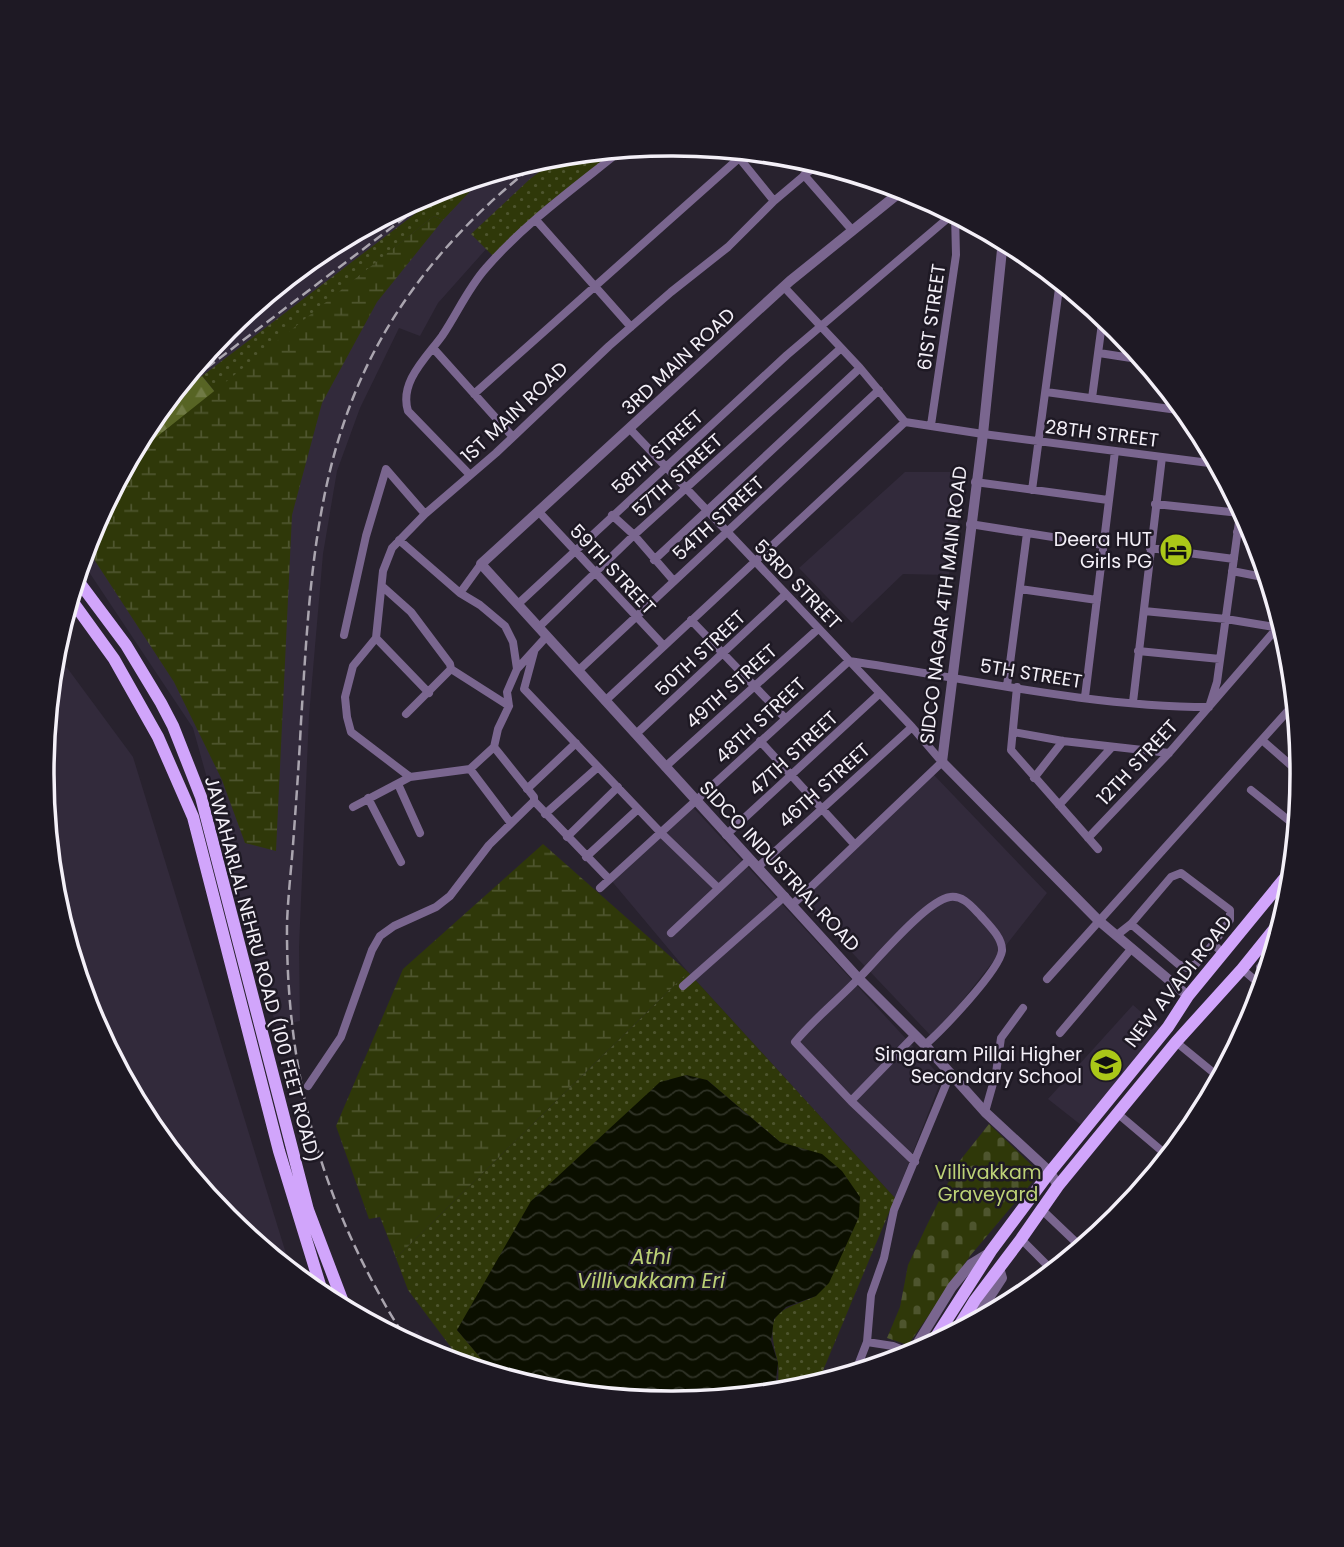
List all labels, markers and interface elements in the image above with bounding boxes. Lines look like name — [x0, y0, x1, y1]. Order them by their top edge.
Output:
street label: 61ST STREET — [911, 262, 952, 372]
street label: 3RD MAIN ROAD — [616, 302, 741, 421]
street label: 1ST MAIN ROAD — [455, 356, 574, 469]
street label: 58TH STREET — [606, 404, 709, 501]
street label: 28TH STREET — [1044, 413, 1160, 454]
street label: 57TH STREET — [626, 427, 729, 523]
street label: SIDCO NAGAR 4TH MAIN ROAD — [913, 465, 974, 746]
street label: 54TH STREET — [667, 470, 770, 567]
street label: 59TH STREET — [563, 518, 662, 621]
place label: Deera HUT Girls PG — [1054, 526, 1152, 575]
hotel icon: Deera HUT Girls PG — [1157, 531, 1195, 569]
street label: 53RD STREET — [748, 533, 848, 635]
street label: 50TH STREET — [649, 604, 752, 702]
street label: 49TH STREET — [680, 638, 783, 735]
street label: 5TH STREET — [978, 652, 1084, 695]
street label: 48TH STREET — [709, 671, 812, 770]
street label: 47TH STREET — [743, 705, 844, 802]
street label: 12TH STREET — [1091, 714, 1184, 811]
street label: 46TH STREET — [772, 737, 876, 834]
street label: JAWAHARLAL NEHRU ROAD (100 FEET ROAD) — [198, 773, 327, 1165]
street label: SIDCO INDUSTRIAL ROAD — [693, 775, 866, 958]
street label: NEW AVADI ROAD — [1118, 910, 1239, 1053]
place label: Singaram Pillai Higher Secondary School — [874, 1041, 1082, 1090]
school or university icon: Singaram Pillai Higher Secondary School — [1087, 1046, 1125, 1084]
park label: Villivakkam Graveyard — [934, 1159, 1042, 1208]
water label: Athi Villivakkam Eri — [577, 1242, 726, 1295]

